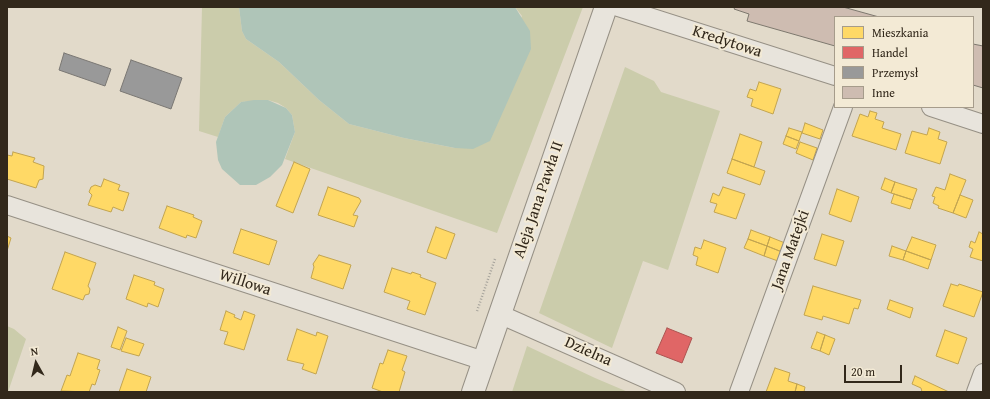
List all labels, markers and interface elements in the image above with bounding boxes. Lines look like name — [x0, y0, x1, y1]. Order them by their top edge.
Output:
legend — [834, 16, 974, 108]
street label: Kredytowa — [690, 22, 764, 62]
text: Mieszkania — [872, 24, 928, 41]
text: Handel — [872, 44, 908, 61]
text: Przemysł — [872, 64, 918, 81]
text: Inne — [872, 84, 895, 101]
street label: Aleja Jana Pawła II — [510, 139, 568, 261]
street label: Jana Matejki — [768, 208, 814, 292]
street label: Willowa — [217, 266, 273, 300]
street label: Dzielna — [561, 333, 615, 371]
north arrow — [16, 343, 56, 383]
text: N — [30, 343, 39, 360]
scale bar — [846, 357, 904, 383]
text: 20 m — [851, 363, 875, 380]

